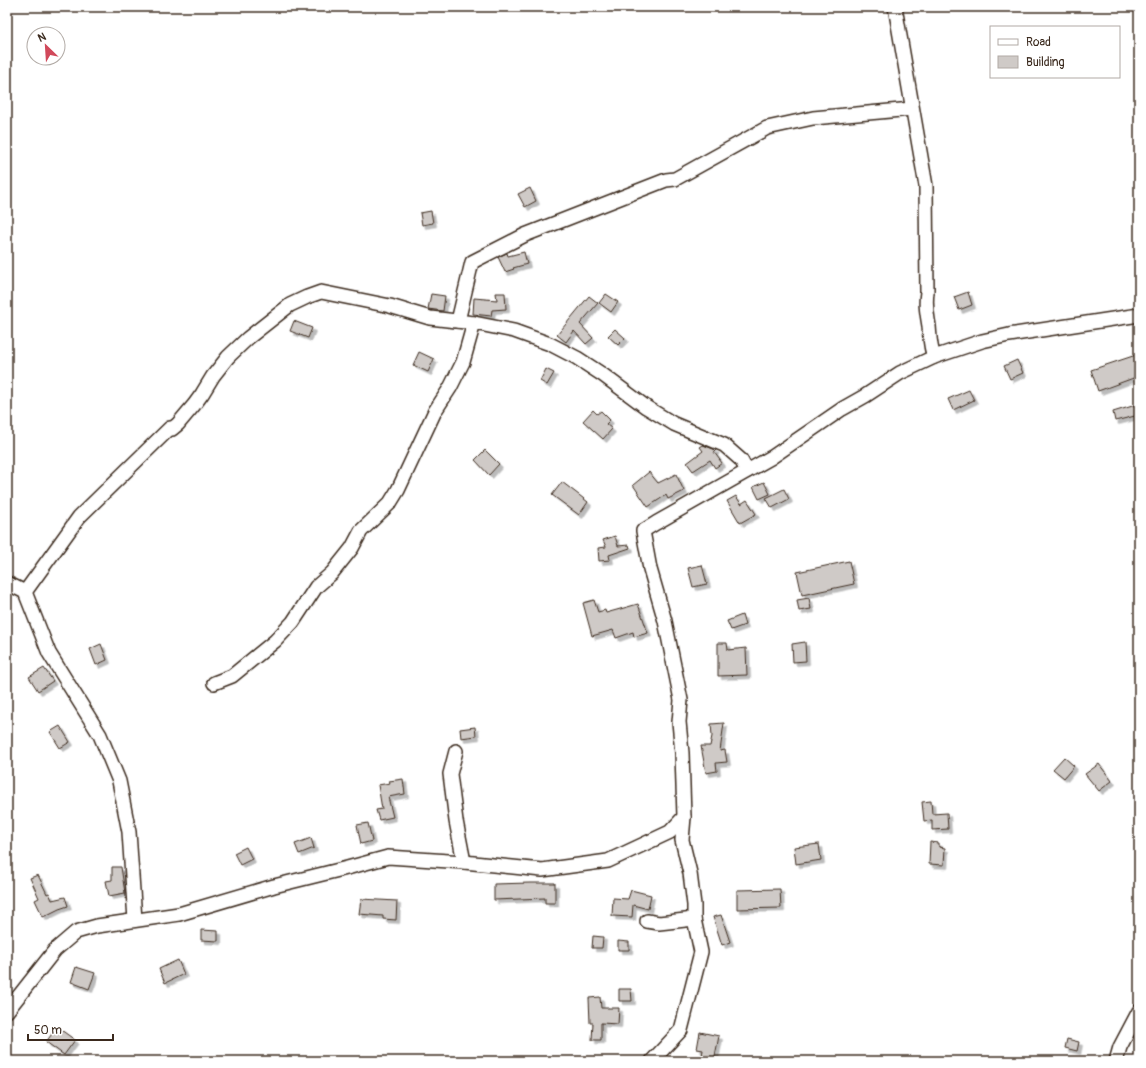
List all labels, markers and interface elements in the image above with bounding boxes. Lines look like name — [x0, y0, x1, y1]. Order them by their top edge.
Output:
north arrow — [26, 26, 66, 66]
legend — [990, 26, 1120, 78]
text: N — [36, 30, 49, 45]
text: Road — [1026, 35, 1051, 50]
text: Building — [1026, 55, 1065, 70]
scale bar — [28, 1016, 113, 1042]
text: 50 m — [34, 1023, 62, 1038]

